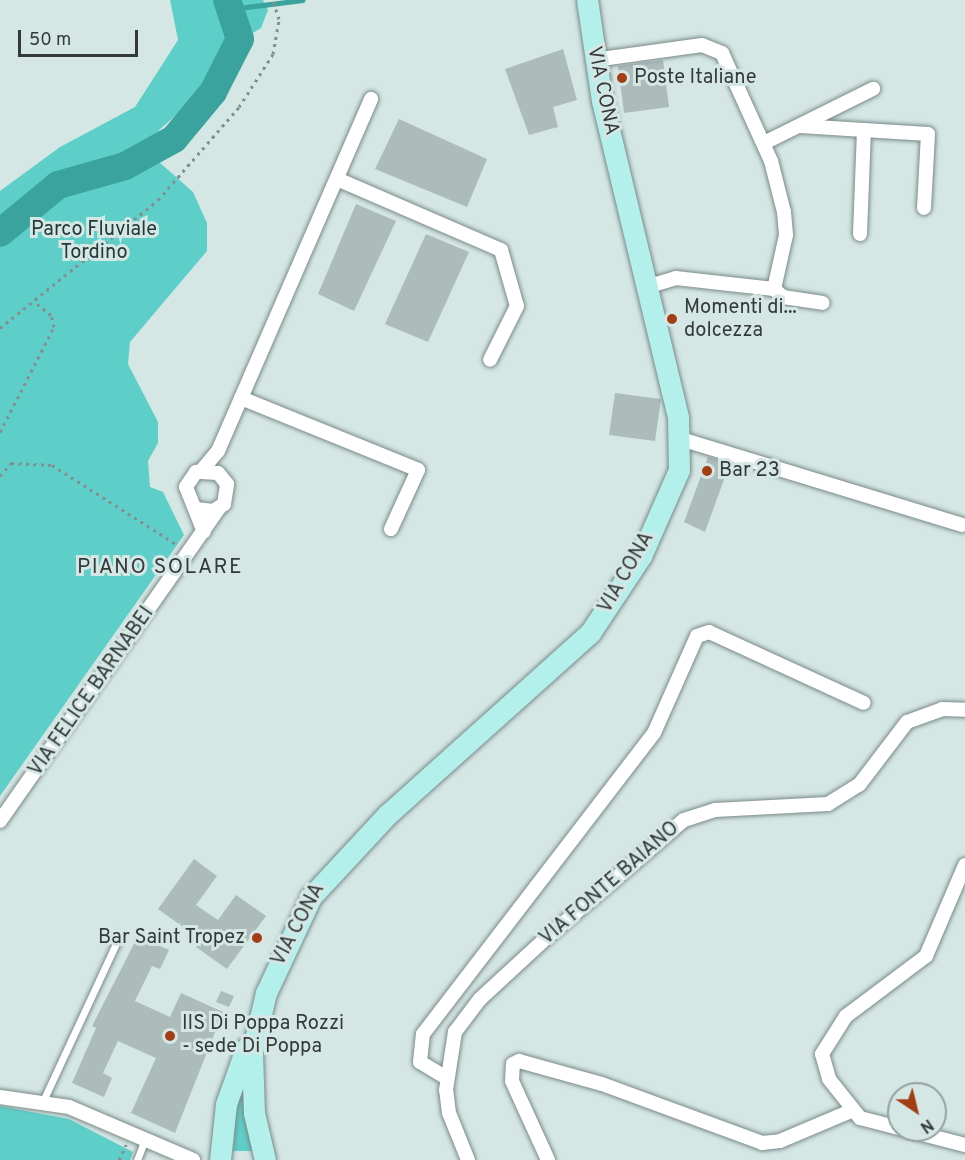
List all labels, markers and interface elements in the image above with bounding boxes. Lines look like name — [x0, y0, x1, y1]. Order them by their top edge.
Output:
scale bar — [21, 18, 141, 56]
text: 50 m — [29, 29, 71, 52]
street label: VIA CONA — [581, 44, 623, 138]
place label: Poste Italiane — [634, 66, 757, 90]
marker: Poste Italiane — [615, 71, 629, 85]
park label: Parco Fluviale Tordino — [31, 218, 157, 265]
place label: Momenti di... dolcezza — [684, 296, 797, 343]
marker: Momenti di... dolcezza — [665, 312, 679, 326]
place label: Bar 23 — [719, 459, 780, 483]
marker: Bar 23 — [700, 464, 714, 478]
street label: VIA CONA — [594, 528, 660, 618]
district label: PIANO SOLARE — [77, 555, 243, 581]
street label: VIA FELICE BARNABEI — [24, 602, 160, 782]
street label: VIA FONTE BAIANO — [535, 817, 685, 951]
street label: VIA CONA — [267, 879, 331, 971]
place label: Bar Saint Tropez — [97, 926, 245, 950]
marker: Bar Saint Tropez — [250, 931, 264, 945]
place label: IIS Di Poppa Rozzi - sede Di Poppa — [182, 1012, 344, 1059]
marker: IIS Di Poppa Rozzi - sede Di Poppa — [163, 1029, 177, 1043]
north arrow — [887, 1082, 947, 1142]
text: N — [916, 1114, 937, 1137]

